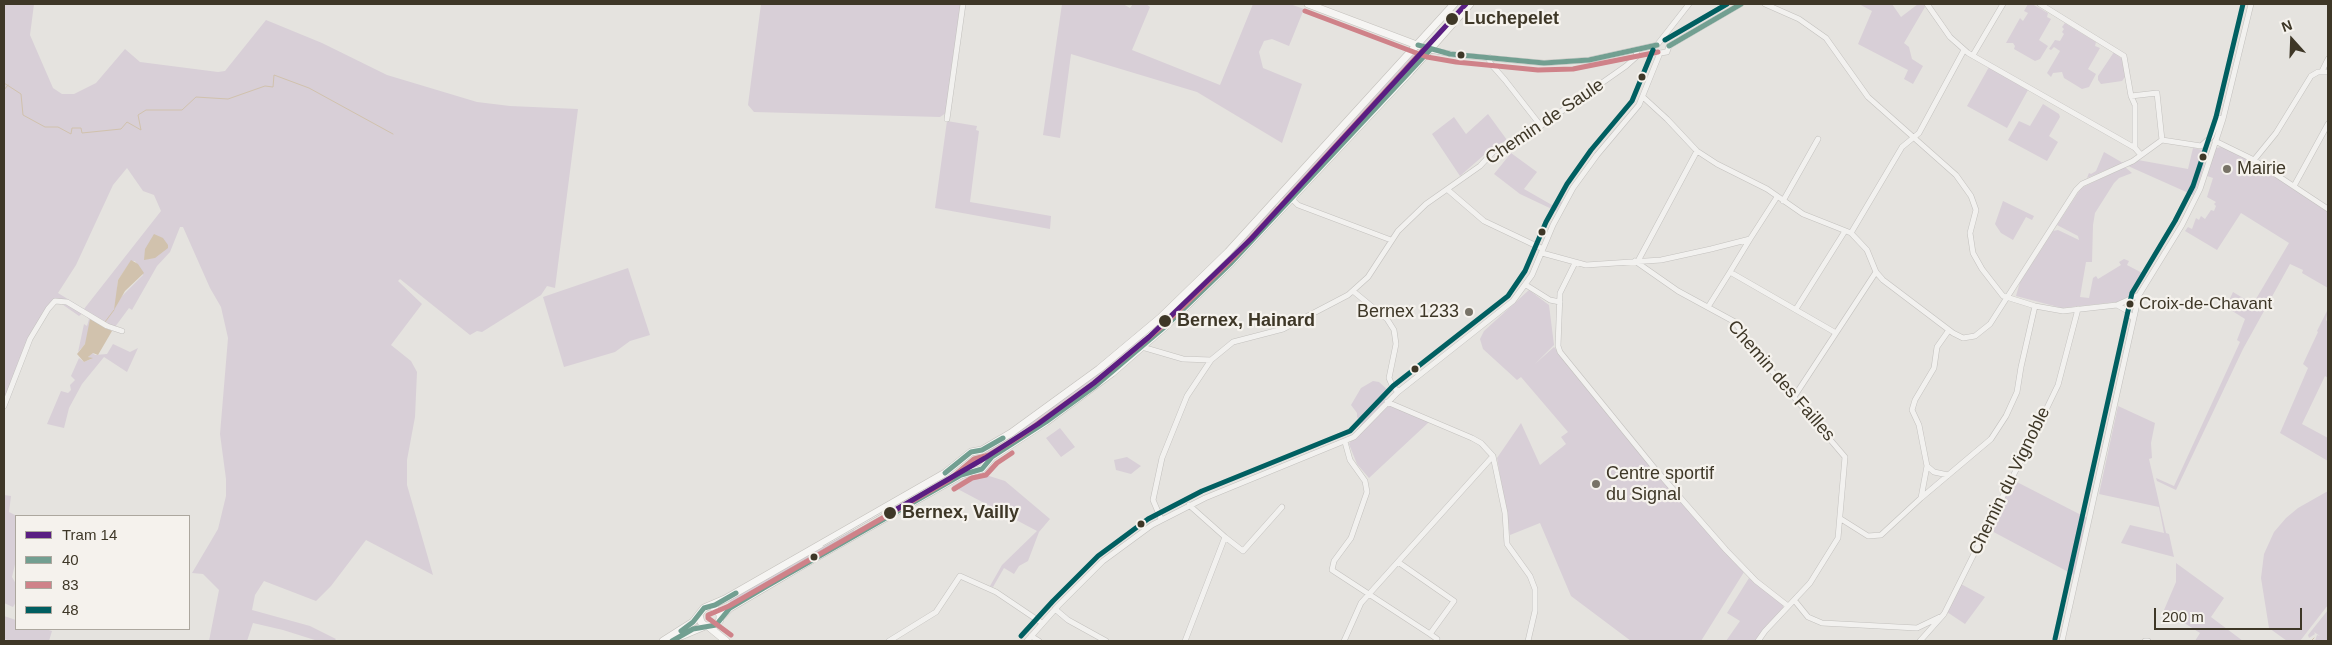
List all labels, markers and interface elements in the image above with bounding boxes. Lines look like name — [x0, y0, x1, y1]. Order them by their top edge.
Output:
place label: Luchepelet — [1464, 8, 1559, 30]
marker: Luchepelet — [1444, 11, 1460, 27]
north arrow — [2267, 15, 2317, 65]
text: N — [2279, 17, 2294, 35]
unlabelled marker — [1456, 50, 1466, 60]
unlabelled marker — [1637, 72, 1647, 82]
street label: Chemin de Saule — [1482, 74, 1608, 170]
unlabelled marker — [2198, 152, 2208, 162]
place label: Mairie — [2237, 158, 2286, 180]
marker: Mairie — [2221, 163, 2233, 175]
unlabelled marker — [1537, 227, 1547, 237]
place label: Croix-de-Chavant — [2139, 294, 2272, 314]
marker: Croix-de-Chavant — [2125, 299, 2135, 309]
place label: Bernex 1233 — [1357, 301, 1459, 323]
marker: Bernex 1233 — [1463, 306, 1475, 318]
place label: Bernex, Hainard — [1177, 310, 1315, 332]
marker: Bernex, Hainard — [1157, 313, 1173, 329]
street label: Chemin des Failles — [1723, 316, 1839, 446]
unlabelled marker — [1410, 364, 1420, 374]
street label: Chemin du Vignoble — [1965, 404, 2055, 558]
place label: Centre sportif du Signal — [1606, 463, 1714, 506]
marker: Centre sportif du Signal — [1590, 478, 1602, 490]
place label: Bernex, Vailly — [902, 502, 1019, 524]
marker: Bernex, Vailly — [882, 505, 898, 521]
legend — [15, 515, 190, 630]
unlabelled marker — [1136, 519, 1146, 529]
text: Tram 14 — [62, 526, 117, 543]
text: 40 — [62, 551, 79, 568]
unlabelled marker — [809, 552, 819, 562]
text: 83 — [62, 576, 79, 593]
scale bar — [2157, 598, 2304, 630]
text: 48 — [62, 601, 79, 618]
text: 200 m — [2162, 608, 2204, 625]

